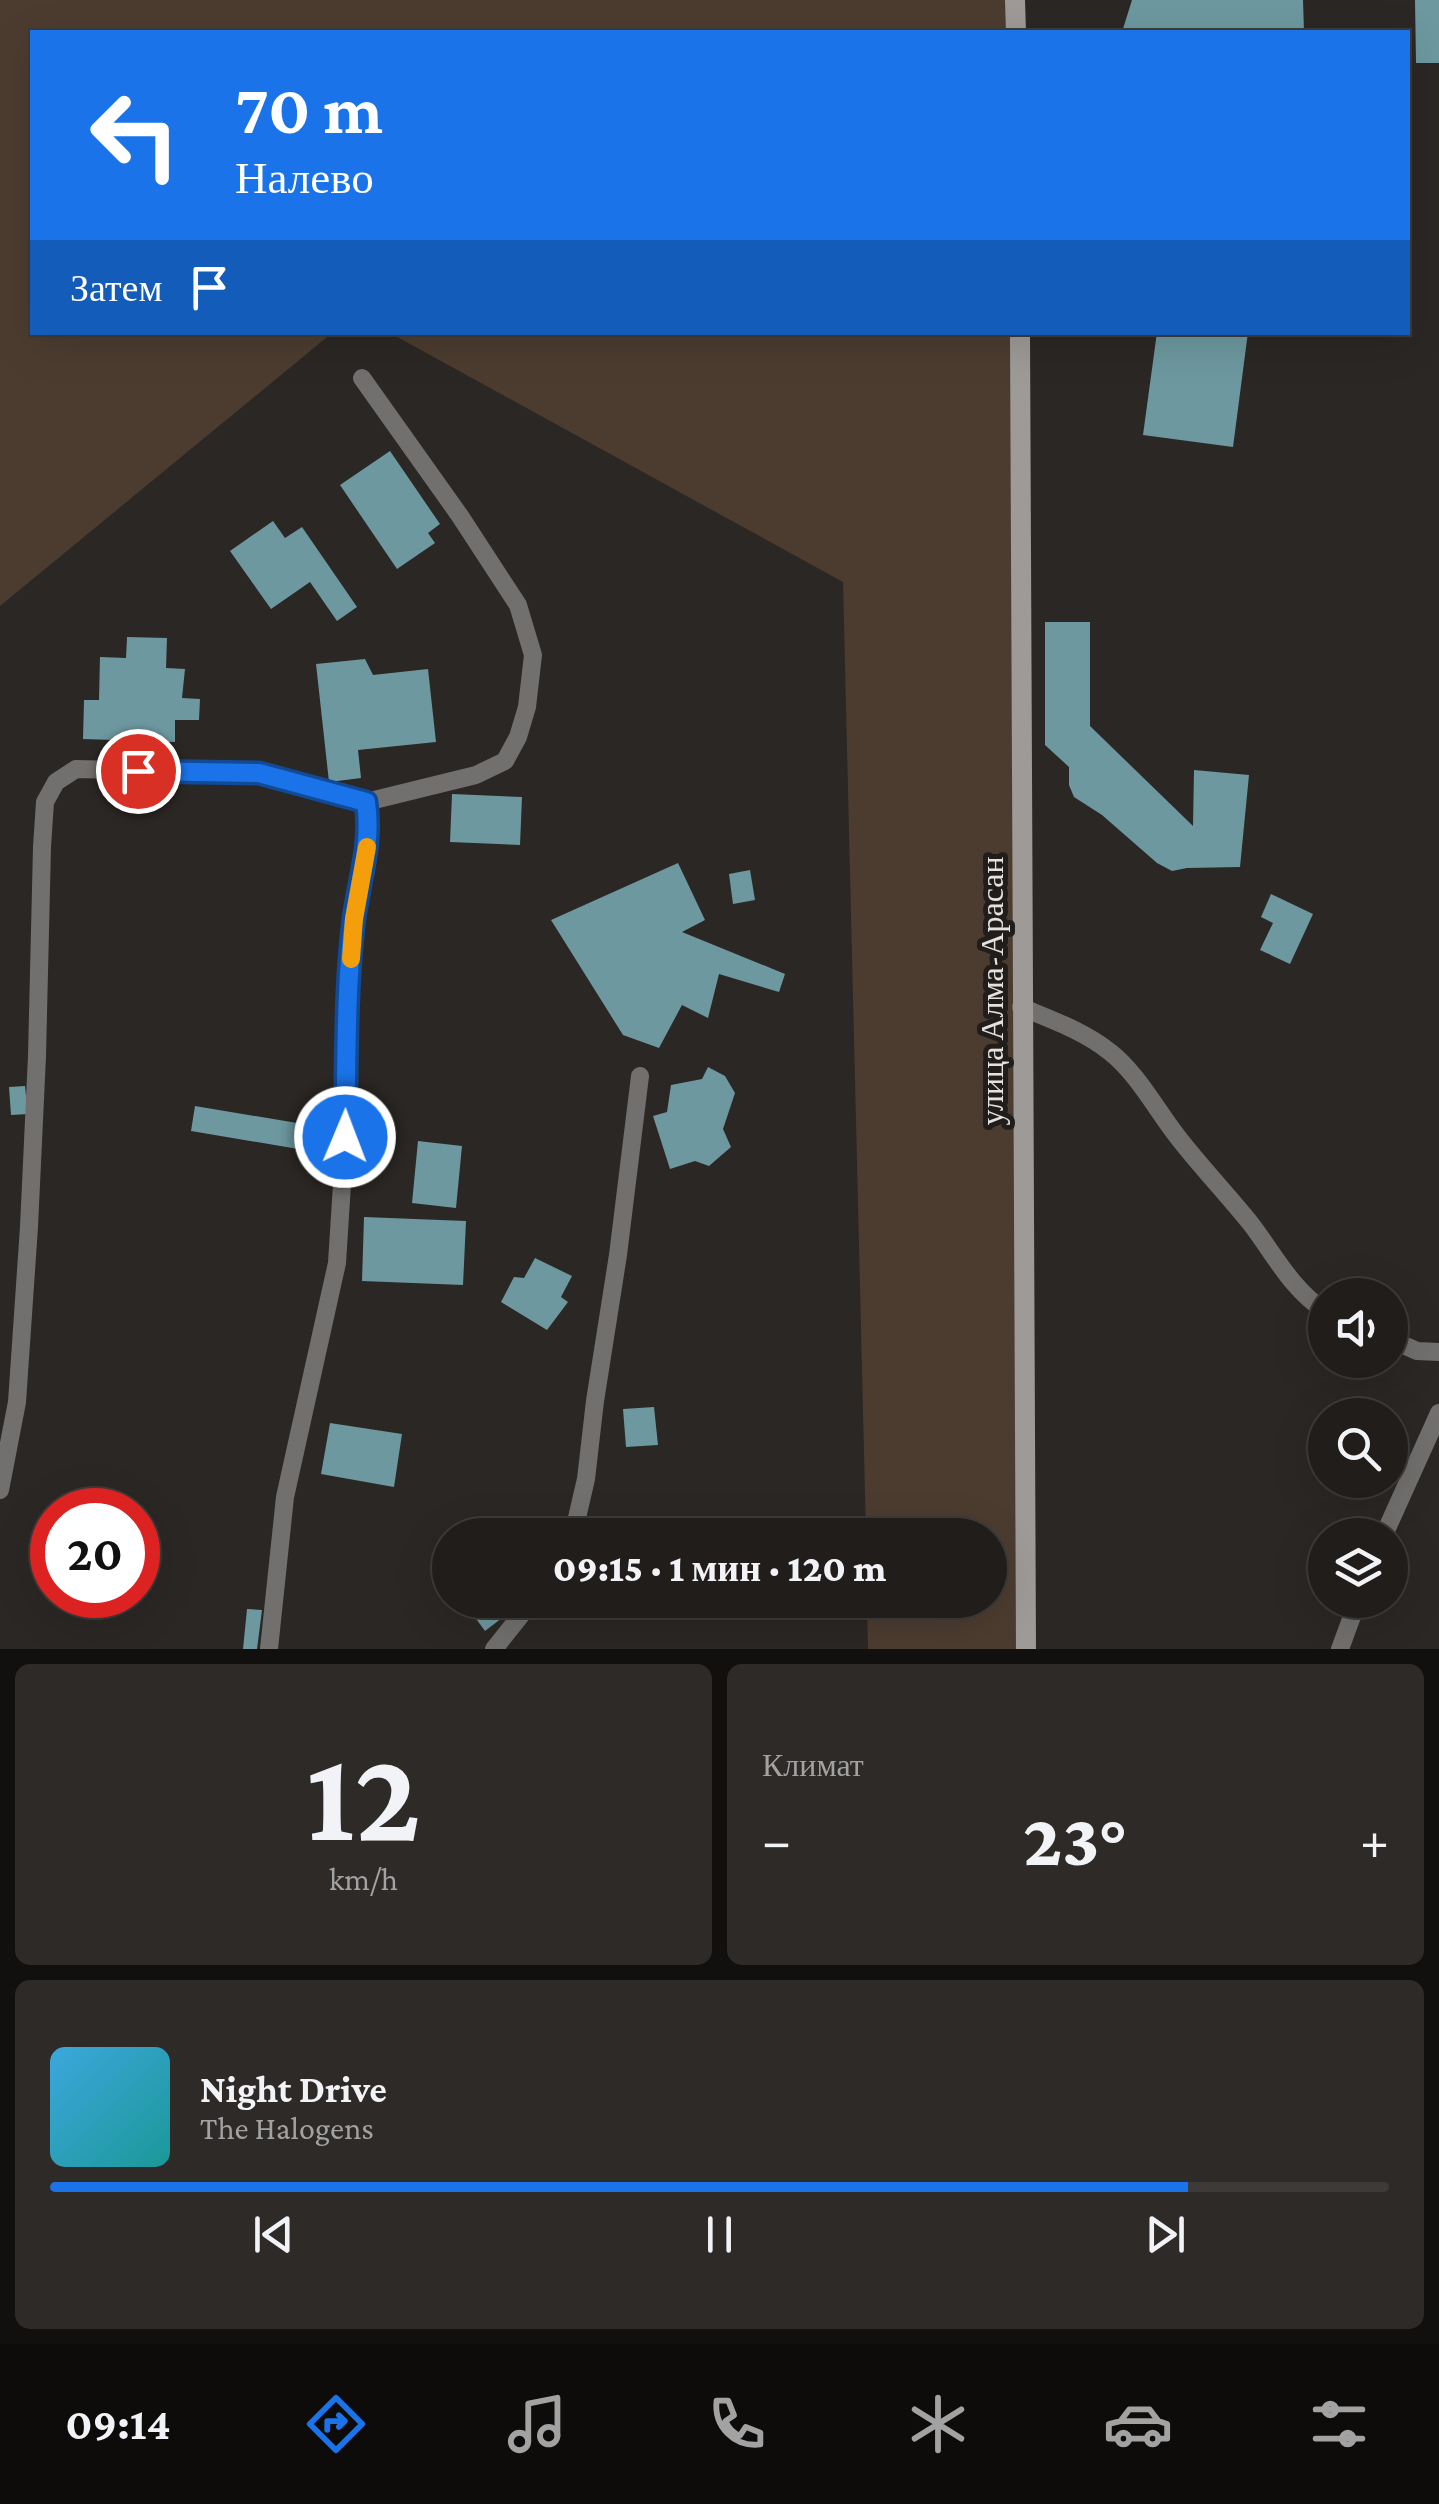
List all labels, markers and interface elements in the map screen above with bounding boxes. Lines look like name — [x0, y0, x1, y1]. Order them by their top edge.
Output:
icon: left — [70, 70, 200, 200]
text: 70 m — [235, 70, 383, 148]
text: Налево — [235, 153, 374, 203]
icon: arrive — [182, 260, 237, 315]
text: Затем — [70, 267, 162, 309]
pin — [96, 729, 181, 814]
icon: arrive — [111, 744, 166, 799]
street label: улица Алма-Арасан — [974, 856, 1010, 1126]
position arrow — [293, 1085, 397, 1189]
map controls — [1308, 1278, 1408, 1618]
button: sound — [1308, 1278, 1408, 1378]
button: search — [1308, 1398, 1408, 1498]
speed limit sign: 20 — [30, 1488, 160, 1618]
button: layers — [1308, 1518, 1408, 1618]
text: 09:15 · 1 мин · 120 m — [553, 1547, 886, 1589]
text: 12 — [306, 1723, 421, 1868]
text: Климат — [762, 1747, 864, 1783]
text: 23° — [1023, 1798, 1128, 1881]
text: − — [762, 1810, 791, 1871]
text: + — [1360, 1810, 1389, 1871]
text: km/h — [329, 1861, 398, 1897]
text: Night Drive — [200, 2068, 387, 2110]
text: The Halogens — [200, 2110, 374, 2146]
icon: previous — [246, 2207, 301, 2262]
icon: pause — [692, 2207, 747, 2262]
icon: next — [1138, 2207, 1193, 2262]
icon: directions — [301, 2389, 371, 2459]
icon: music — [502, 2389, 572, 2459]
icon: phone — [702, 2389, 772, 2459]
icon: climate — [903, 2389, 973, 2459]
icon: car — [1103, 2389, 1173, 2459]
icon: filters — [1304, 2389, 1374, 2459]
text: 09:14 — [65, 2399, 171, 2449]

